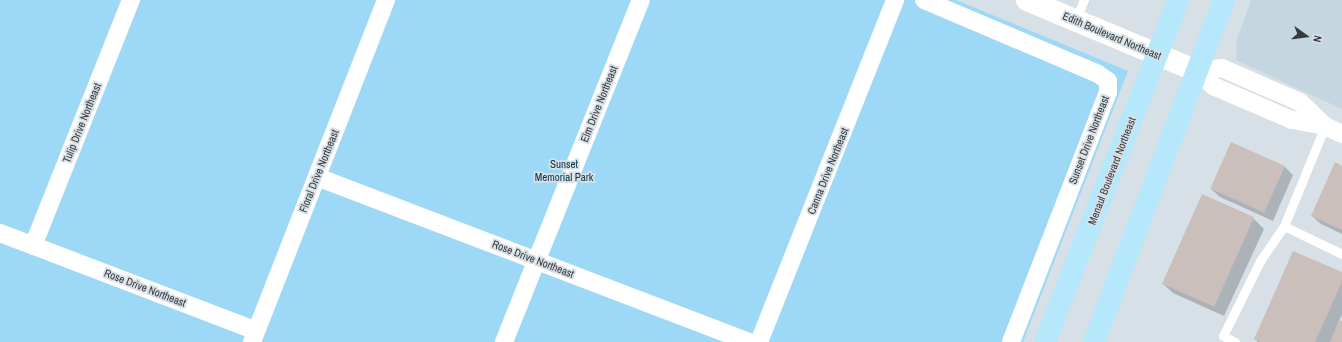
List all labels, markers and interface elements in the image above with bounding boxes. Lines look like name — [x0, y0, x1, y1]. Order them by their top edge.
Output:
street label: Edith Boulevard Northeast — [1061, 9, 1163, 63]
north arrow — [1286, 16, 1326, 56]
text: N — [1310, 34, 1325, 44]
street label: Elm Drive Northeast — [578, 64, 620, 144]
street label: Tulip Drive Northeast — [60, 81, 104, 165]
street label: Sunset Drive Northeast — [1066, 94, 1112, 186]
street label: Menaul Boulevard Northeast — [1085, 115, 1139, 227]
street label: Canna Drive Northeast — [805, 126, 851, 216]
street label: Floral Drive Northeast — [296, 128, 342, 214]
park label: Sunset Memorial Park — [535, 158, 593, 184]
street label: Rose Drive Northeast — [490, 237, 576, 281]
street label: Rose Drive Northeast — [102, 266, 188, 310]

